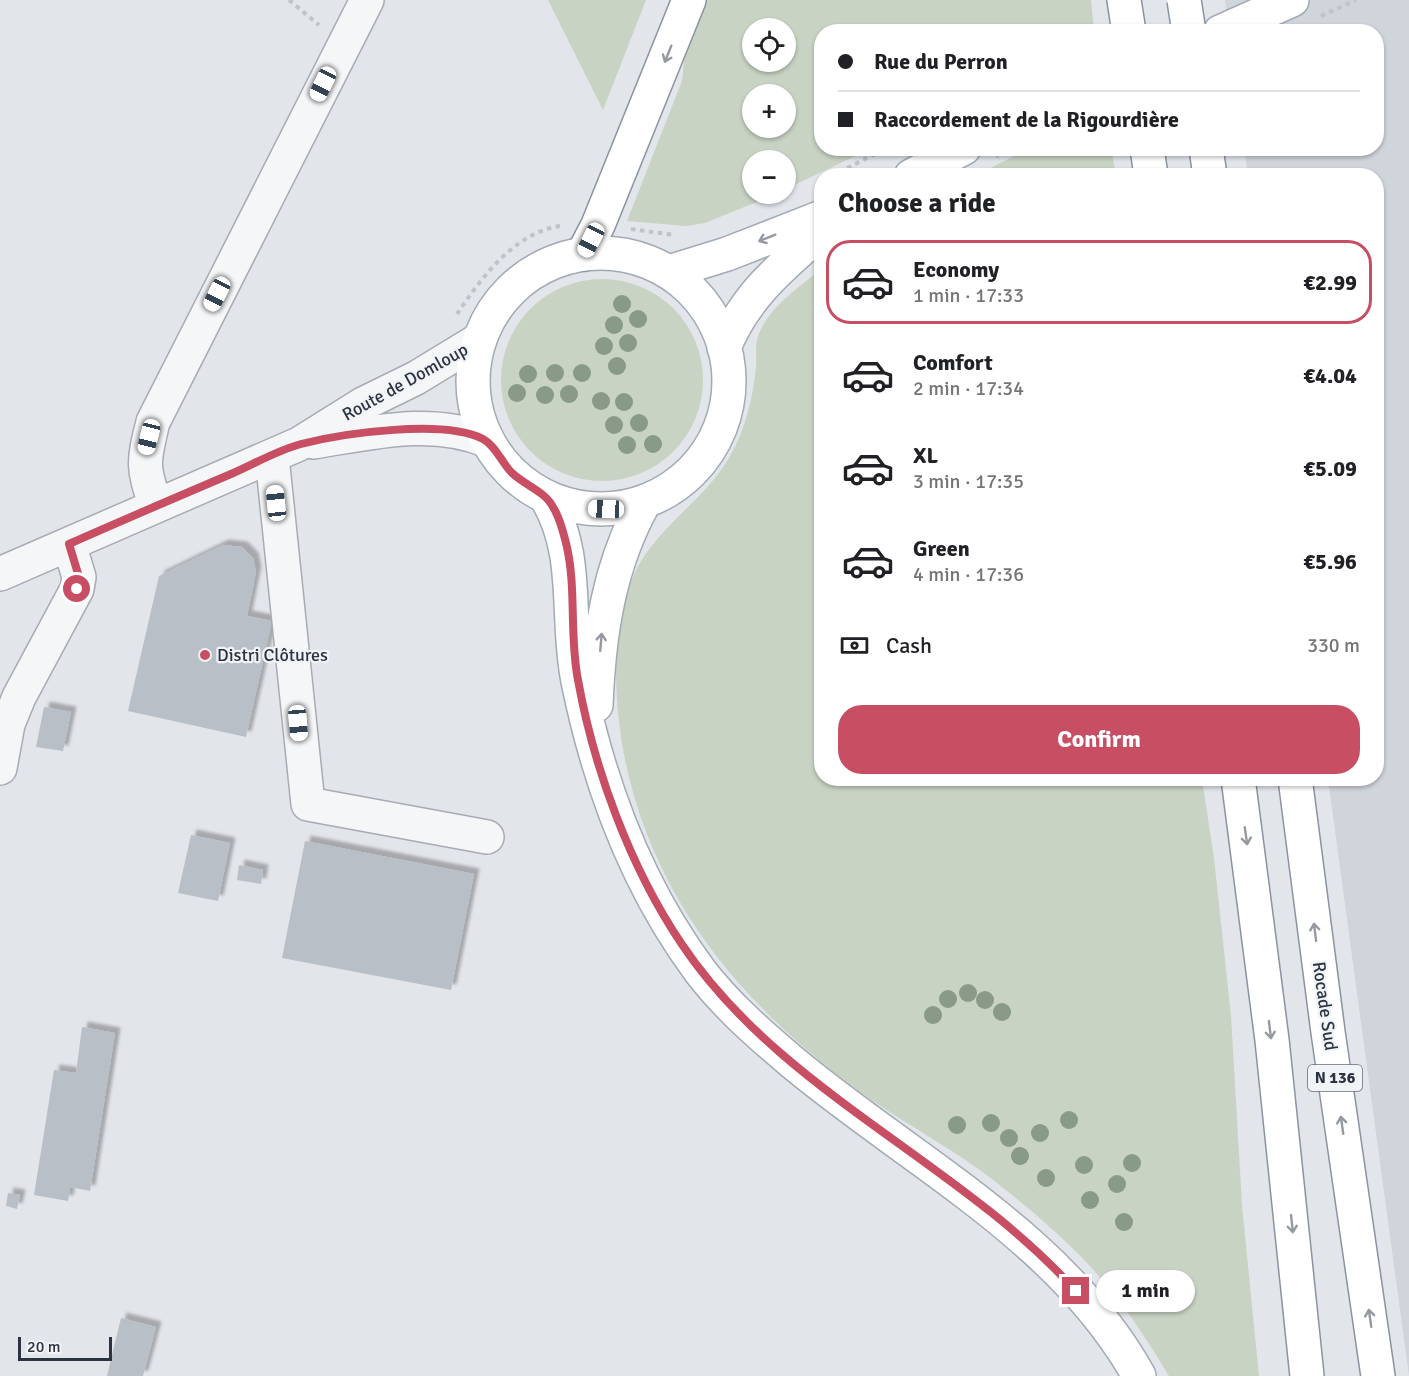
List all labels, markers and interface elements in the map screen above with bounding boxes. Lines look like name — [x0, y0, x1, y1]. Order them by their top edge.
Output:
map controls — [742, 18, 796, 204]
button: locate — [742, 18, 796, 72]
one-way arrow — [662, 45, 673, 63]
text: Rue du Perron — [874, 48, 1008, 75]
car — [307, 64, 339, 104]
button: + — [742, 84, 796, 138]
text: Raccordement de la Rigourdière — [874, 106, 1179, 133]
button: − — [742, 150, 796, 204]
text: Choose a ride — [838, 187, 996, 220]
car — [575, 220, 607, 260]
one-way arrow — [758, 233, 777, 244]
icon: car — [841, 255, 895, 309]
text: Economy — [913, 256, 999, 283]
text: €2.99 — [1303, 269, 1357, 296]
car — [201, 274, 233, 314]
text: 1 min · 17:33 — [913, 283, 1024, 308]
street label: Route de Domloup — [338, 338, 472, 426]
icon: car — [841, 348, 895, 402]
text: Comfort — [913, 349, 993, 376]
text: €4.04 — [1303, 362, 1357, 389]
text: 2 min · 17:34 — [913, 376, 1024, 401]
car — [136, 417, 162, 457]
icon: car — [841, 441, 895, 495]
text: XL — [913, 442, 938, 469]
text: €5.09 — [1303, 455, 1357, 482]
text: 3 min · 17:35 — [913, 469, 1024, 494]
car — [265, 484, 287, 522]
car — [588, 499, 624, 519]
icon: car — [841, 534, 895, 588]
text: Green — [913, 535, 970, 562]
text: €5.96 — [1303, 548, 1357, 575]
text: 4 min · 17:36 — [913, 562, 1024, 587]
route start — [63, 575, 90, 602]
icon: cash — [838, 629, 871, 662]
text: Cash — [886, 632, 932, 659]
one-way arrow — [596, 633, 607, 653]
text: 330 m — [1307, 633, 1360, 658]
place label: Distri Clôtures — [217, 644, 328, 666]
marker: Distri Clôtures — [198, 648, 212, 662]
car — [287, 704, 309, 742]
button: Confirm — [838, 705, 1360, 774]
one-way arrow — [1240, 826, 1251, 846]
one-way arrow — [1309, 923, 1320, 942]
street label: Rocade Sud — [1308, 960, 1342, 1052]
one-way arrow — [1265, 1019, 1276, 1039]
road number: N 136 — [1308, 1065, 1362, 1091]
one-way arrow — [1336, 1116, 1347, 1136]
one-way arrow — [1287, 1213, 1298, 1233]
callout: 1 min — [1097, 1270, 1196, 1312]
route end — [1062, 1277, 1089, 1304]
text: 1 min — [1121, 1278, 1170, 1303]
one-way arrow — [1364, 1309, 1375, 1329]
scale bar — [18, 1334, 112, 1362]
text: 20 m — [27, 1337, 61, 1357]

